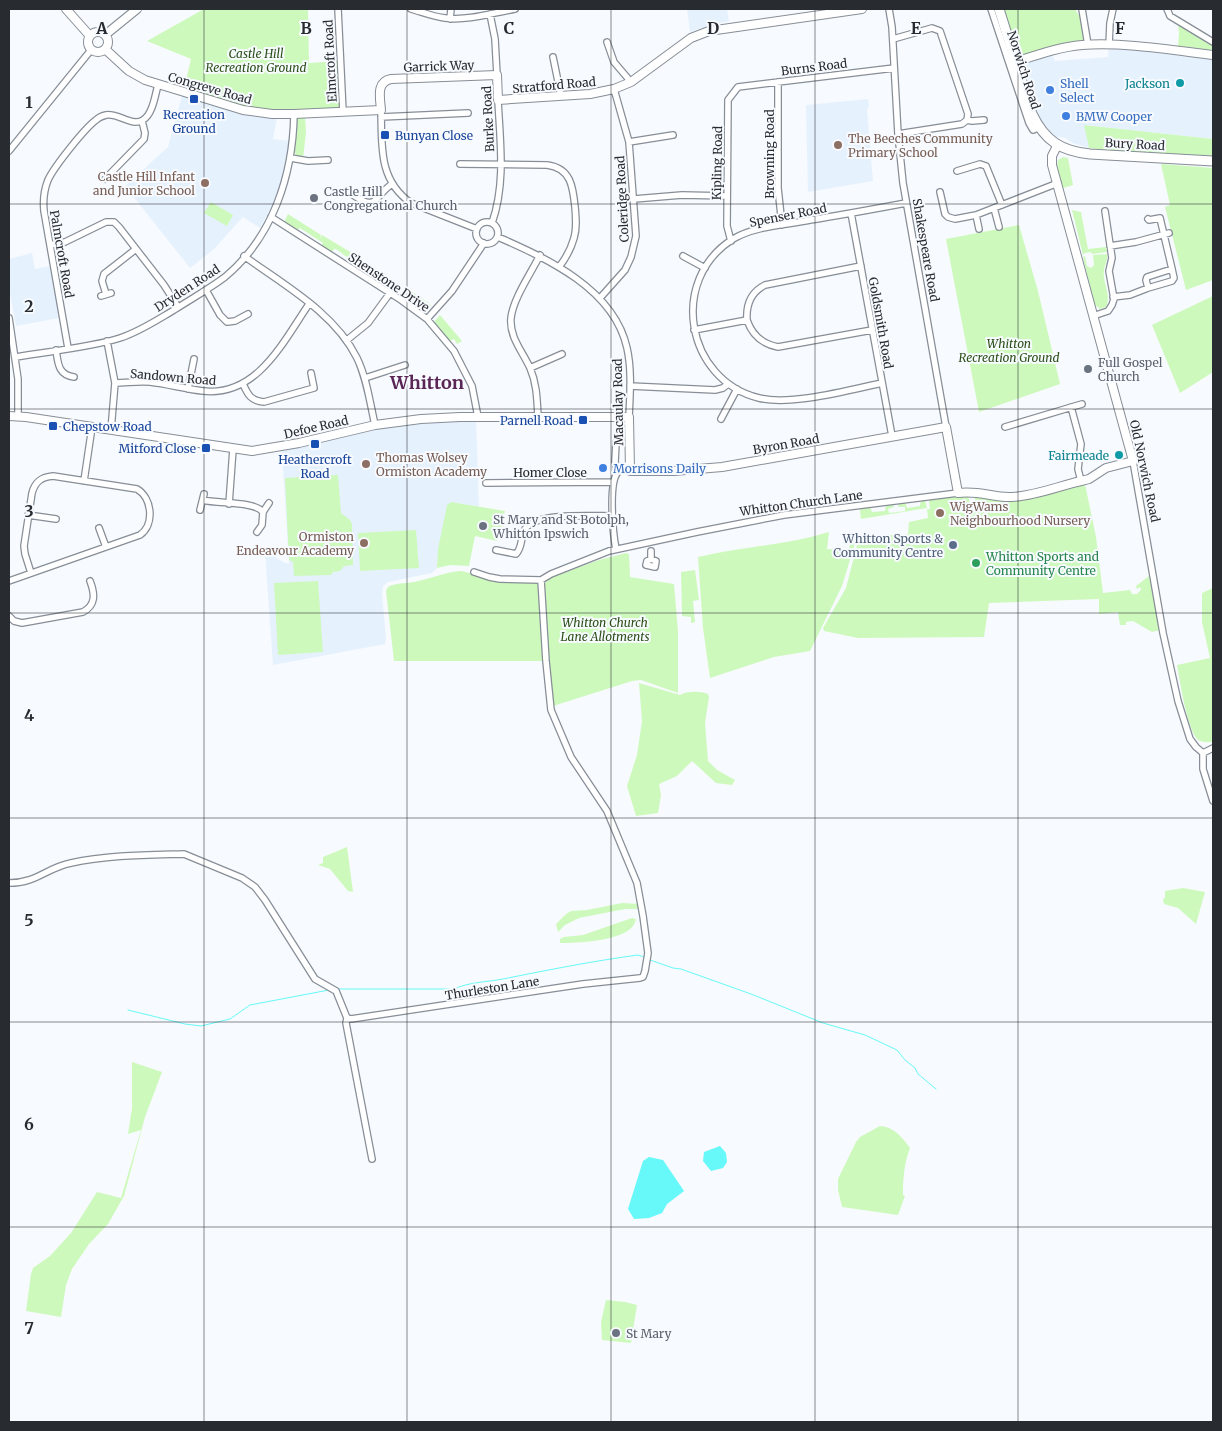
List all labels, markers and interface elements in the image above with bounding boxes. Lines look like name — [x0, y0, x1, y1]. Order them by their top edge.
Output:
text: A — [95, 18, 108, 38]
text: B — [300, 18, 312, 38]
text: C — [504, 18, 514, 38]
text: D — [707, 18, 719, 38]
text: E — [911, 18, 922, 38]
text: F — [1115, 18, 1125, 38]
street label: Elmcroft Road — [320, 19, 340, 103]
street label: Norwich Road — [1004, 29, 1044, 111]
park label: Castle Hill Recreation Ground — [205, 46, 307, 75]
street label: Burns Road — [780, 55, 848, 79]
street label: Garrick Way — [403, 57, 475, 75]
street label: Congreve Road — [166, 69, 254, 107]
street label: Stratford Road — [512, 74, 596, 96]
place label: Shell Select — [1060, 76, 1095, 105]
place label: Jackson — [1124, 76, 1170, 91]
marker: Jackson — [1174, 77, 1186, 89]
marker: Shell Select — [1044, 84, 1056, 96]
street label: Burke Road — [479, 86, 497, 152]
text: 1 — [25, 92, 33, 112]
marker: Recreation Ground — [188, 93, 200, 105]
place label: Recreation Ground — [163, 107, 225, 136]
street label: Browning Road — [762, 109, 777, 199]
place label: BMW Cooper — [1076, 109, 1153, 124]
marker: BMW Cooper — [1060, 110, 1072, 122]
street label: Kipling Road — [709, 126, 725, 200]
place label: Bunyan Close — [395, 128, 473, 143]
marker: Bunyan Close — [379, 129, 391, 141]
place label: The Beeches Community Primary School — [848, 131, 993, 160]
street label: Bury Road — [1105, 135, 1165, 153]
marker: The Beeches Community Primary School — [832, 139, 844, 151]
street label: Coleridge Road — [612, 155, 632, 243]
place label: Castle Hill Infant and Junior School — [93, 169, 195, 198]
marker: Castle Hill Infant and Junior School — [199, 177, 211, 189]
place label: Castle Hill Congregational Church — [324, 184, 457, 213]
marker: Castle Hill Congregational Church — [308, 192, 320, 204]
street label: Shakespeare Road — [910, 197, 942, 303]
street label: Spenser Road — [748, 200, 828, 230]
street label: Palmcroft Road — [47, 209, 77, 299]
street label: Shenstone Drive — [346, 249, 432, 315]
street label: Dryden Road — [151, 261, 223, 315]
street label: Goldsmith Road — [866, 276, 896, 370]
text: 2 — [24, 296, 34, 316]
park label: Whitton Recreation Ground — [958, 336, 1060, 365]
place label: Full Gospel Church — [1098, 355, 1163, 384]
street label: Macaulay Road — [610, 358, 626, 446]
marker: Full Gospel Church — [1082, 363, 1094, 375]
street label: Sandown Road — [129, 366, 217, 388]
district label: Whitton — [389, 371, 464, 394]
street label: Defoe Road — [282, 412, 350, 442]
place label: Parnell Road — [500, 413, 573, 428]
marker: Parnell Road — [577, 414, 589, 426]
place label: Chepstow Road — [63, 419, 152, 434]
street label: Old Norwich Road — [1127, 419, 1163, 523]
marker: Chepstow Road — [47, 420, 59, 432]
street label: Byron Road — [752, 431, 820, 457]
marker: Heathercroft Road — [309, 438, 321, 450]
place label: Mitford Close — [118, 441, 196, 456]
marker: Mitford Close — [200, 442, 212, 454]
place label: Fairmeade — [1048, 448, 1109, 463]
marker: Fairmeade — [1113, 449, 1125, 461]
place label: Thomas Wolsey Ormiston Academy — [376, 450, 487, 479]
place label: Heathercroft Road — [278, 452, 352, 481]
marker: Thomas Wolsey Ormiston Academy — [360, 458, 372, 470]
place label: Morrisons Daily — [613, 461, 706, 476]
marker: Morrisons Daily — [597, 462, 609, 474]
street label: Homer Close — [513, 465, 587, 480]
street label: Whitton Church Lane — [738, 487, 863, 519]
place label: WigWams Neighbourhood Nursery — [949, 499, 1090, 528]
text: 3 — [24, 501, 34, 521]
marker: WigWams Neighbourhood Nursery — [934, 507, 946, 519]
place label: St Mary and St Botolph, Whitton Ipswich — [492, 512, 629, 541]
marker: St Mary and St Botolph, Whitton Ipswich — [477, 520, 489, 532]
place label: Ormiston Endeavour Academy — [236, 529, 354, 558]
place label: Whitton Sports & Community Centre — [833, 531, 943, 560]
marker: Ormiston Endeavour Academy — [358, 537, 370, 549]
marker: Whitton Sports & Community Centre — [947, 539, 959, 551]
place label: Whitton Sports and Community Centre — [985, 549, 1099, 578]
marker: Whitton Sports and Community Centre — [970, 557, 982, 569]
park label: Whitton Church Lane Allotments — [560, 615, 650, 644]
text: 4 — [24, 705, 34, 725]
text: 5 — [24, 910, 34, 930]
street label: Thurleston Lane — [444, 973, 540, 1003]
text: 6 — [24, 1114, 34, 1134]
text: 7 — [24, 1318, 34, 1338]
place label: St Mary — [626, 1326, 671, 1341]
marker: St Mary — [610, 1327, 622, 1339]

